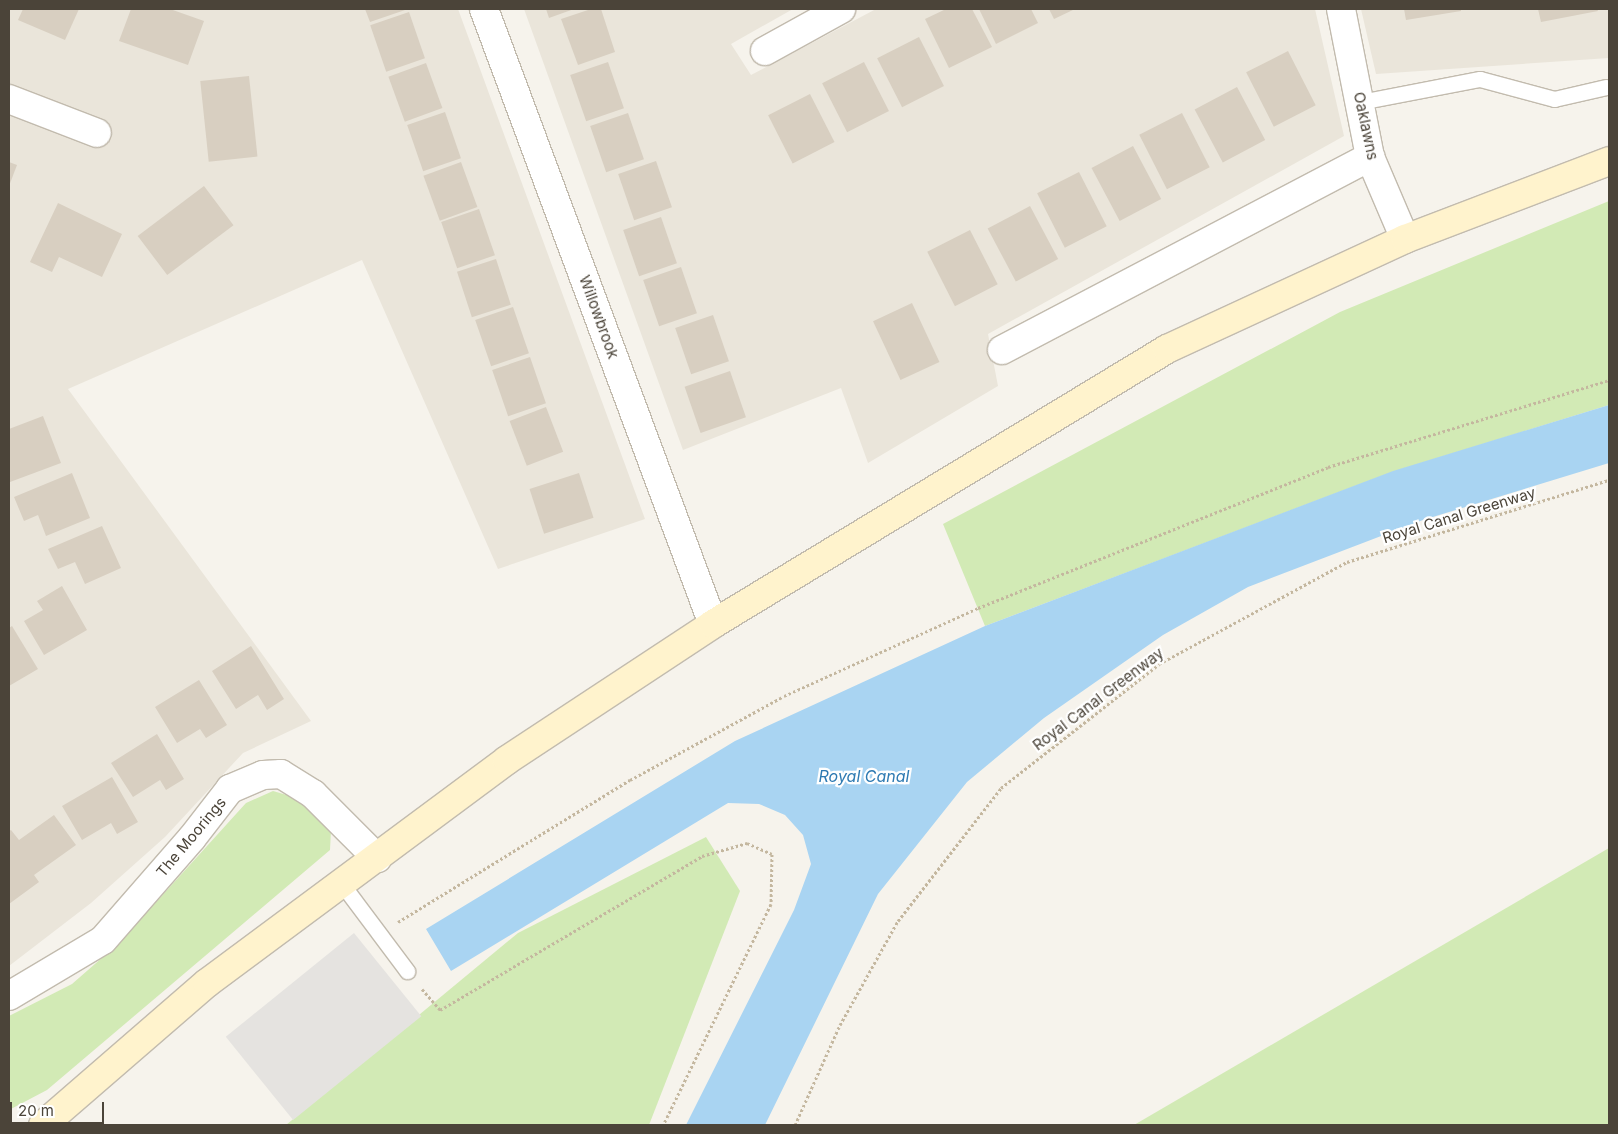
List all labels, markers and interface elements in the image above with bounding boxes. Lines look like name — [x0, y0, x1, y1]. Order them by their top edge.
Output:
street label: Oaklawns — [1350, 90, 1382, 162]
street label: Willowbrook — [576, 273, 622, 361]
street label: Royal Canal Greenway — [1380, 483, 1538, 547]
street label: Royal Canal Greenway — [1029, 644, 1167, 754]
water label: Royal Canal — [819, 766, 909, 786]
street label: The Moorings — [152, 793, 230, 881]
scale bar — [12, 1092, 106, 1124]
text: 20 m — [18, 1101, 54, 1120]

